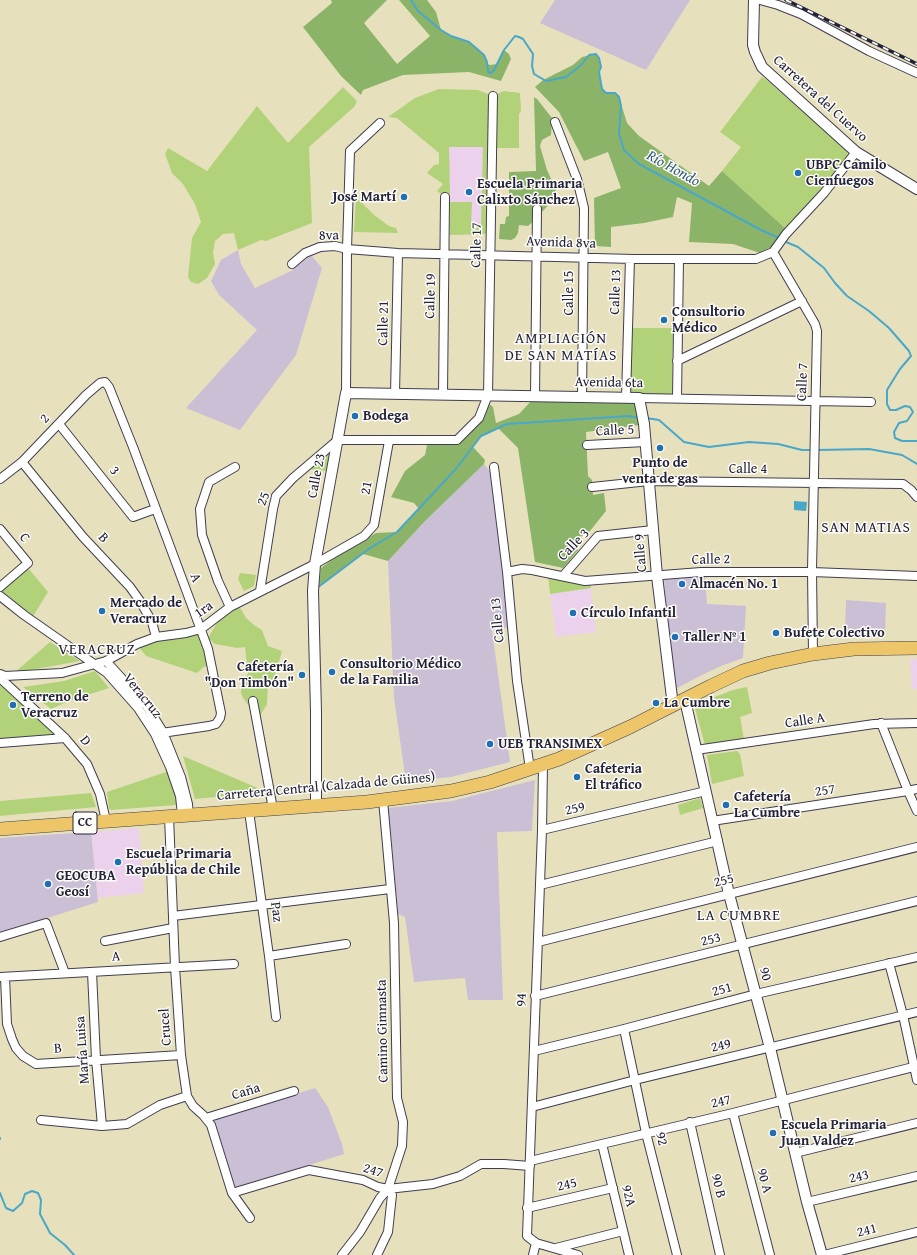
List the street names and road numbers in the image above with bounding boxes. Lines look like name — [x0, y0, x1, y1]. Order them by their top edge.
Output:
street label: Carretera del Cuervo — [769, 52, 871, 146]
street label: Calle 17 — [468, 222, 486, 268]
street label: 8va — [319, 227, 339, 245]
street label: Avenida 8va — [526, 233, 596, 253]
street label: Calle 13 — [607, 269, 625, 315]
street label: Calle 15 — [561, 270, 577, 316]
street label: Calle 19 — [422, 273, 440, 319]
street label: Calle 21 — [375, 300, 393, 346]
street label: Calle 7 — [794, 362, 812, 402]
street label: Avenida 6ta — [575, 374, 643, 392]
street label: 2 — [37, 411, 53, 427]
street label: Calle 5 — [595, 422, 635, 440]
street label: Calle 23 — [304, 452, 330, 500]
street label: Calle 4 — [729, 461, 767, 477]
street label: 3 — [105, 463, 123, 479]
street label: 21 — [358, 480, 376, 496]
street label: 25 — [254, 490, 274, 508]
street label: Calle 3 — [555, 525, 593, 565]
street label: B — [94, 529, 112, 547]
street label: C — [15, 530, 33, 546]
street label: Calle 9 — [631, 533, 651, 573]
street label: Calle 2 — [692, 551, 730, 569]
street label: A — [186, 571, 204, 585]
street label: Calle 13 — [488, 597, 508, 643]
street label: 1ra — [191, 598, 217, 622]
street label: Veracruz — [119, 670, 165, 722]
street label: Calle A — [784, 710, 826, 732]
street label: D — [76, 732, 94, 750]
street label: Carretera Central (Calzada de Güines) — [216, 769, 436, 805]
street label: 257 — [814, 781, 836, 801]
street label: 259 — [563, 799, 587, 819]
road number: CC — [73, 812, 97, 834]
street label: 255 — [712, 870, 736, 892]
street label: Paz — [266, 901, 286, 923]
street label: 253 — [699, 929, 723, 951]
street label: A — [111, 948, 121, 966]
street label: 90 — [755, 965, 775, 983]
street label: Camino Gimnasta — [374, 979, 392, 1083]
street label: 251 — [710, 979, 734, 1001]
street label: 94 — [513, 993, 531, 1007]
street label: Crucel — [156, 1008, 176, 1046]
street label: María Luisa — [72, 1015, 94, 1085]
street label: 249 — [709, 1036, 733, 1056]
street label: B — [53, 1040, 63, 1058]
street label: Caña — [230, 1080, 262, 1104]
street label: 247 — [709, 1092, 733, 1112]
street label: 92 — [651, 1130, 671, 1148]
street label: 247 — [361, 1160, 385, 1182]
street label: 90 A — [753, 1167, 775, 1195]
street label: 243 — [847, 1167, 871, 1187]
street label: 90 B — [707, 1172, 729, 1200]
street label: 245 — [555, 1175, 579, 1195]
street label: 92A — [617, 1183, 639, 1209]
street label: 241 — [855, 1220, 879, 1242]

